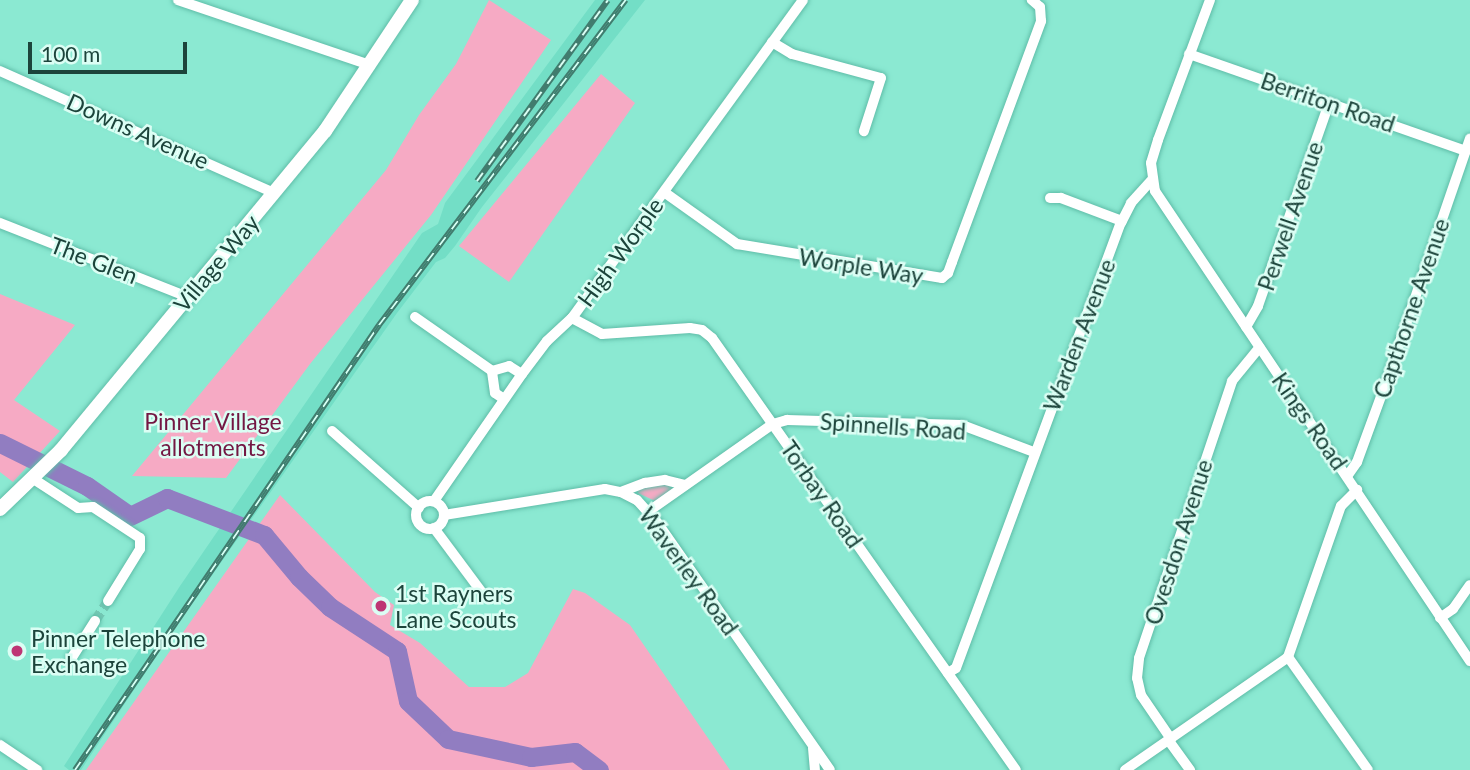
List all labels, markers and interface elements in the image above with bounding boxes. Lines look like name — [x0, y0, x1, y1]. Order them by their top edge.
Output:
scale bar — [32, 28, 191, 72]
text: 100 m — [41, 41, 100, 66]
street label: Berriton Road — [1257, 66, 1399, 138]
street label: Downs Avenue — [62, 87, 214, 175]
street label: Perwell Avenue — [1251, 137, 1329, 295]
street label: High Worple — [571, 192, 669, 312]
street label: Village Way — [167, 209, 265, 317]
street label: Capthorne Avenue — [1367, 214, 1455, 402]
street label: The Glen — [46, 231, 142, 289]
street label: Worple Way — [797, 243, 925, 289]
street label: Warden Avenue — [1037, 255, 1121, 415]
street label: Kings Road — [1266, 367, 1354, 475]
park label: Pinner Village allotments — [144, 407, 282, 461]
street label: Spinnells Road — [819, 407, 967, 445]
street label: Torbay Road — [775, 435, 869, 553]
street label: Ovesdon Avenue — [1138, 456, 1218, 628]
street label: Waverley Road — [633, 501, 745, 641]
place label: 1st Rayners Lane Scouts — [395, 579, 516, 633]
marker: 1st Rayners Lane Scouts — [373, 598, 389, 614]
place label: Pinner Telephone Exchange — [31, 624, 207, 678]
marker: Pinner Telephone Exchange — [9, 643, 25, 659]

